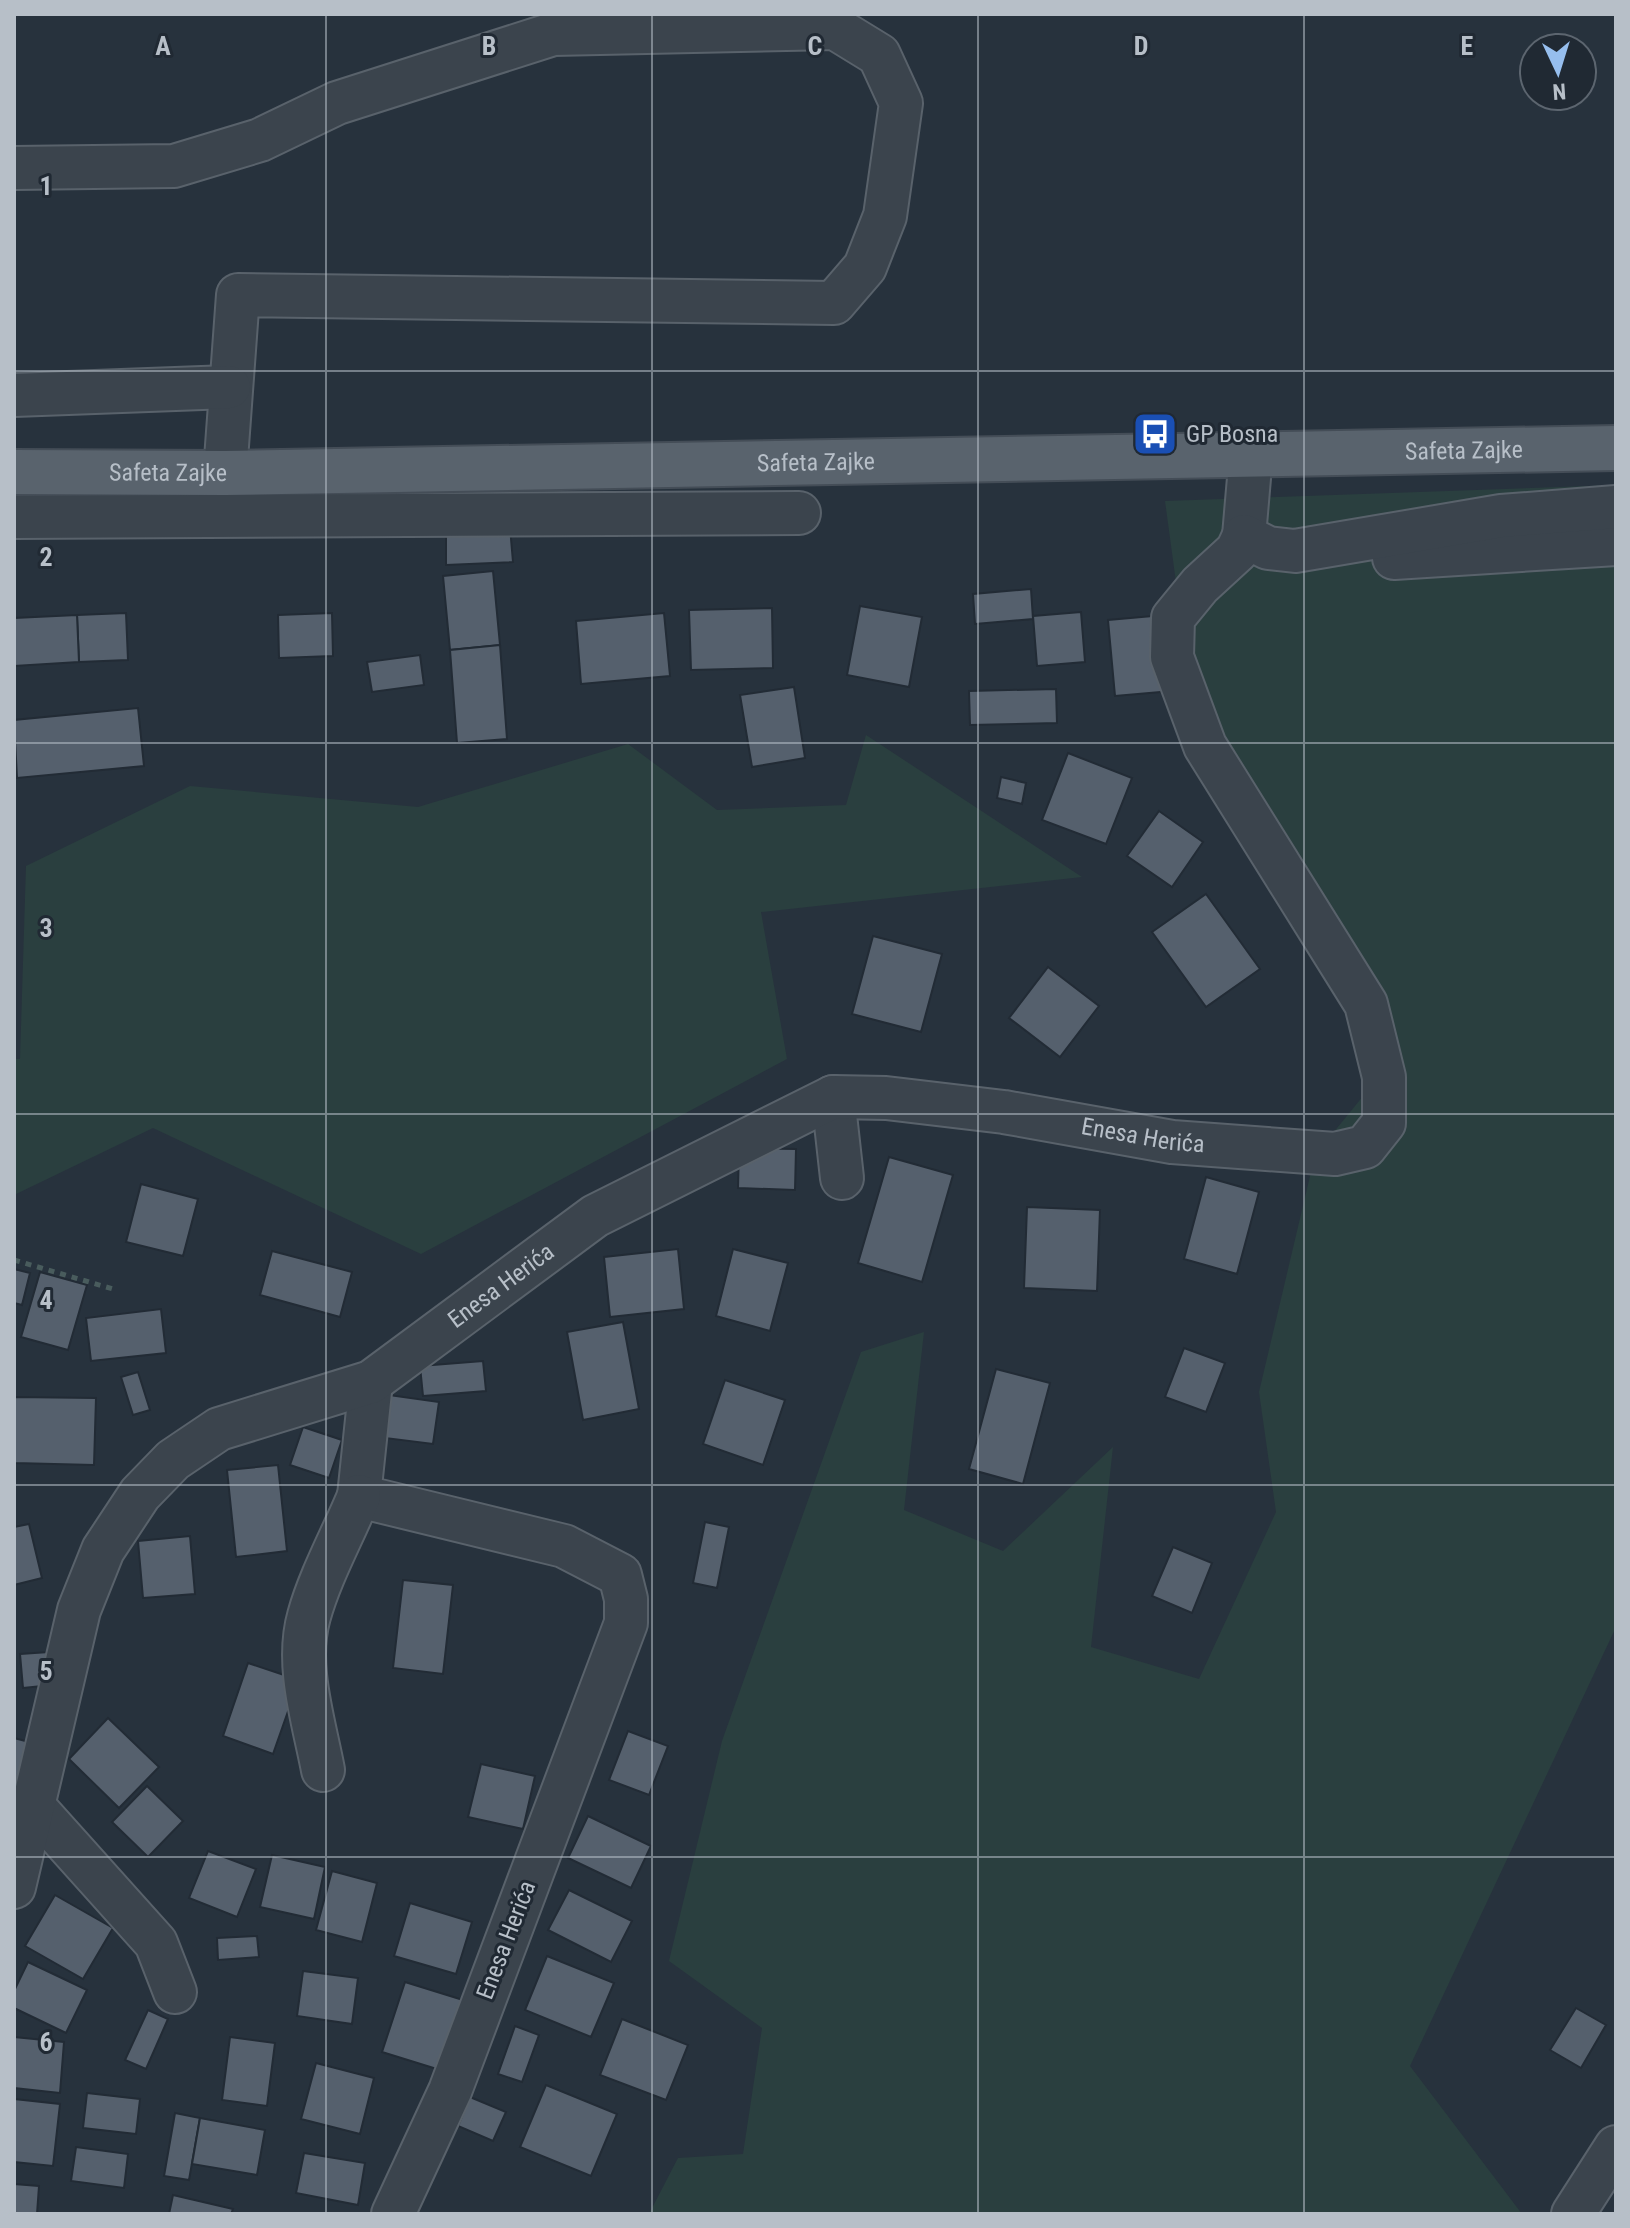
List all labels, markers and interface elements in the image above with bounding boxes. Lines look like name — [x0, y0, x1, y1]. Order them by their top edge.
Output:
text: A — [155, 31, 171, 61]
text: B — [482, 31, 496, 61]
text: C — [808, 31, 823, 61]
text: D — [1134, 31, 1148, 61]
text: E — [1461, 31, 1474, 61]
north arrow — [1518, 32, 1598, 112]
text: N — [1552, 79, 1567, 104]
text: 1 — [39, 171, 53, 201]
bus stop icon: GP Bosna — [1131, 410, 1179, 458]
place label: GP Bosna — [1186, 420, 1278, 448]
street label: Safeta Zajke — [1405, 436, 1523, 466]
street label: Safeta Zajke — [757, 447, 875, 477]
street label: Safeta Zajke — [109, 458, 227, 487]
text: 2 — [39, 542, 53, 572]
text: 3 — [39, 913, 53, 943]
street label: Enesa Herića — [1079, 1112, 1206, 1158]
street label: Enesa Herića — [443, 1237, 559, 1334]
text: 4 — [39, 1285, 53, 1315]
text: 5 — [39, 1656, 53, 1686]
street label: Enesa Herića — [471, 1877, 541, 2003]
text: 6 — [39, 2027, 53, 2057]

